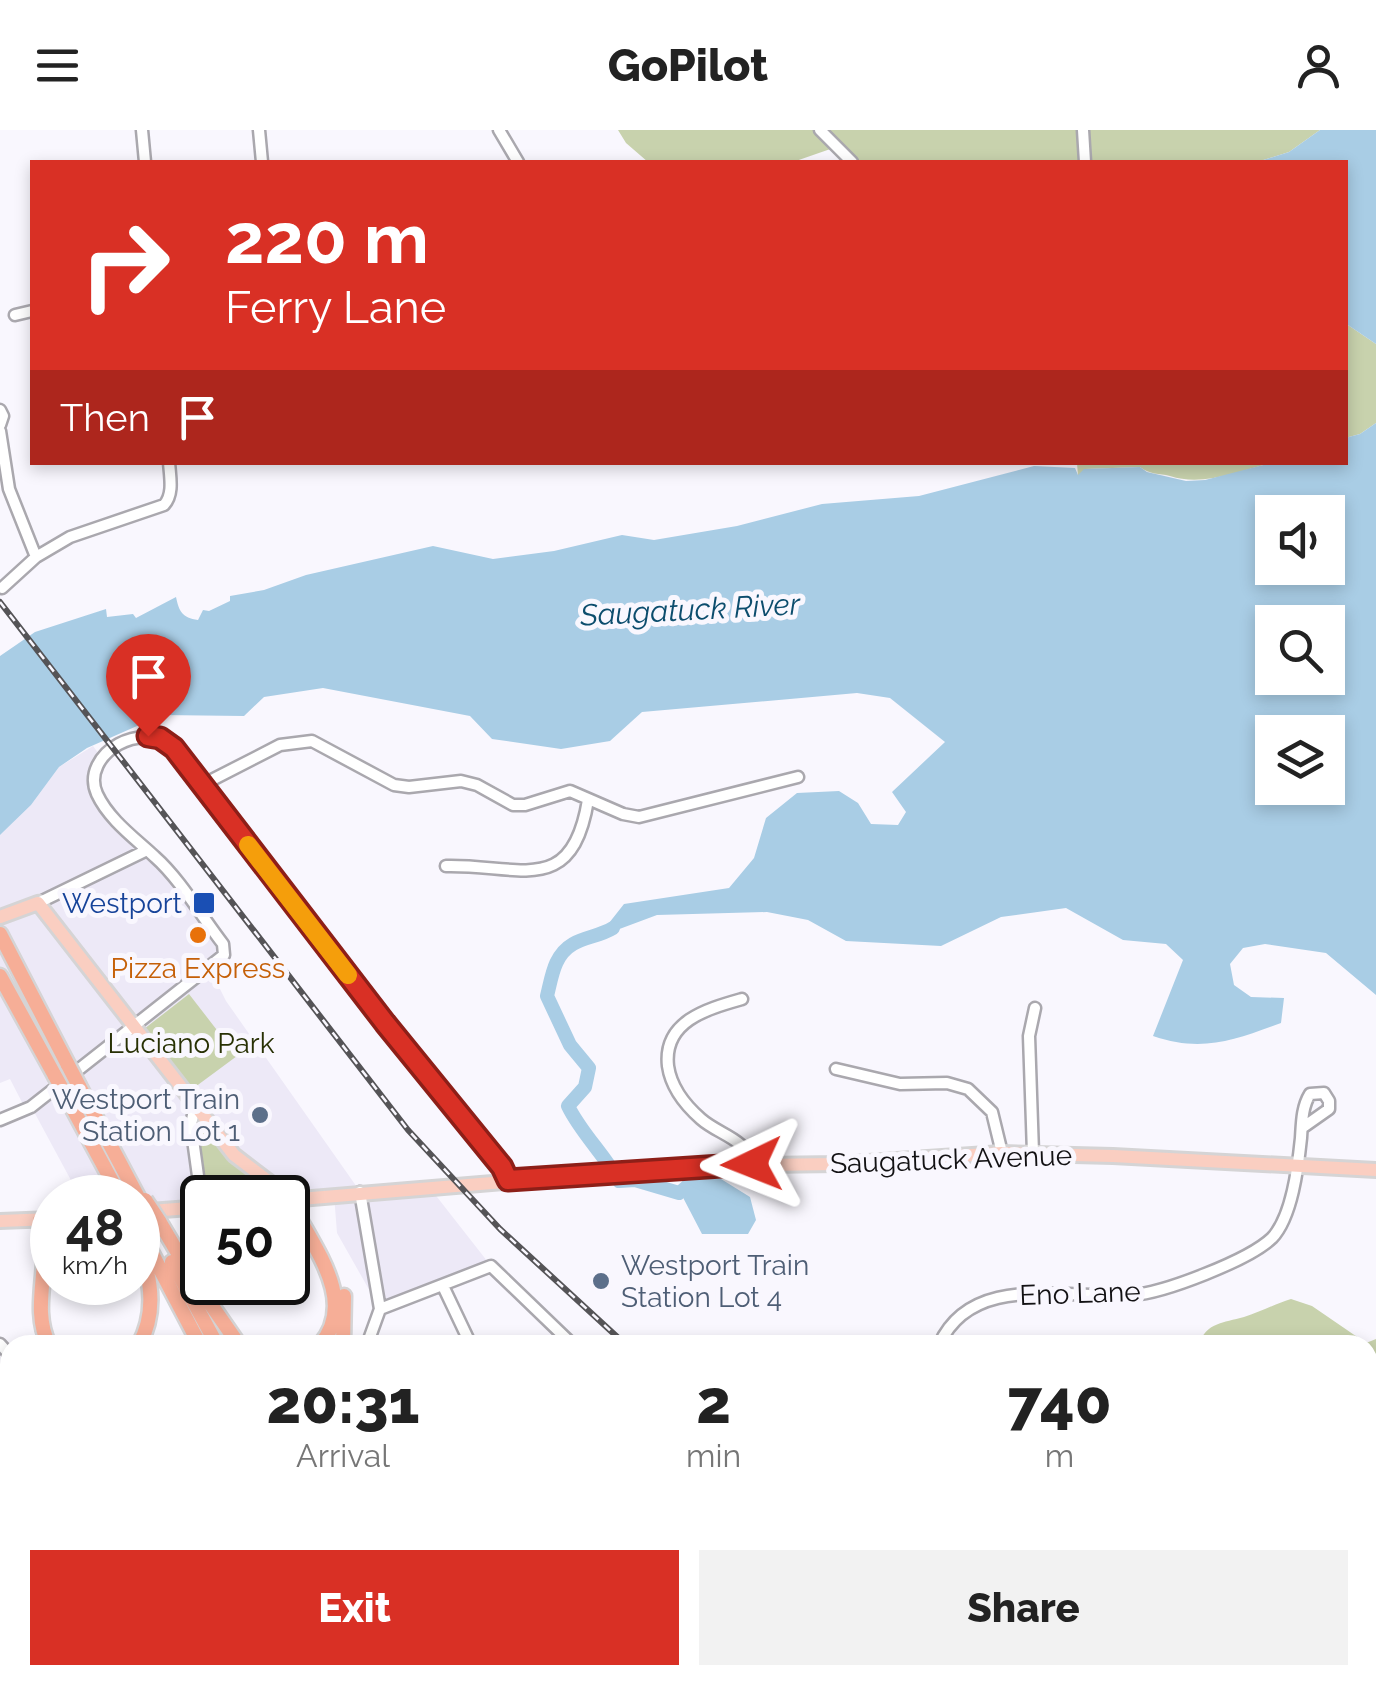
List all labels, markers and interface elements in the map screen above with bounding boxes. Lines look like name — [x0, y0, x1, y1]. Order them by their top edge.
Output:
icon: menu — [30, 38, 85, 93]
icon: person — [1291, 38, 1346, 93]
text: GoPilot — [608, 39, 768, 92]
text: 220 m — [225, 197, 429, 279]
icon: right — [60, 200, 190, 330]
text: Ferry Lane — [225, 281, 446, 334]
icon: arrive — [170, 390, 225, 445]
text: Then — [60, 395, 150, 440]
map controls — [1255, 495, 1345, 805]
button: sound — [1255, 495, 1345, 585]
water label: Saugatuck River — [578, 586, 802, 633]
button: search — [1255, 605, 1345, 695]
pin — [106, 634, 191, 737]
icon: arrive — [121, 649, 176, 704]
button: layers — [1255, 715, 1345, 805]
place label: Westport — [62, 887, 183, 920]
marker: Westport — [191, 890, 217, 916]
marker: Pizza Express — [187, 924, 209, 946]
place label: Pizza Express — [111, 952, 285, 985]
park label: Luciano Park — [108, 1027, 275, 1060]
place label: Westport Train Station Lot 1 — [52, 1083, 240, 1148]
marker: Westport Train Station Lot 1 — [249, 1104, 271, 1126]
position arrow — [700, 1112, 804, 1216]
street label: Saugatuck Avenue — [829, 1139, 1073, 1180]
speed limit sign: 50 — [180, 1175, 310, 1305]
text: 48 — [66, 1198, 124, 1257]
place label: Westport Train Station Lot 4 — [621, 1249, 809, 1314]
text: km/h — [62, 1250, 128, 1280]
marker: Westport Train Station Lot 4 — [590, 1270, 612, 1292]
street label: Eno Lane — [1019, 1275, 1141, 1312]
text: 20:31 — [266, 1367, 420, 1437]
text: 2 — [696, 1367, 731, 1437]
text: 740 — [1008, 1367, 1112, 1437]
text: Arrival — [296, 1437, 390, 1474]
text: min — [686, 1437, 741, 1474]
text: m — [1045, 1437, 1074, 1474]
button: Exit — [30, 1550, 679, 1665]
button: Share — [699, 1550, 1348, 1665]

